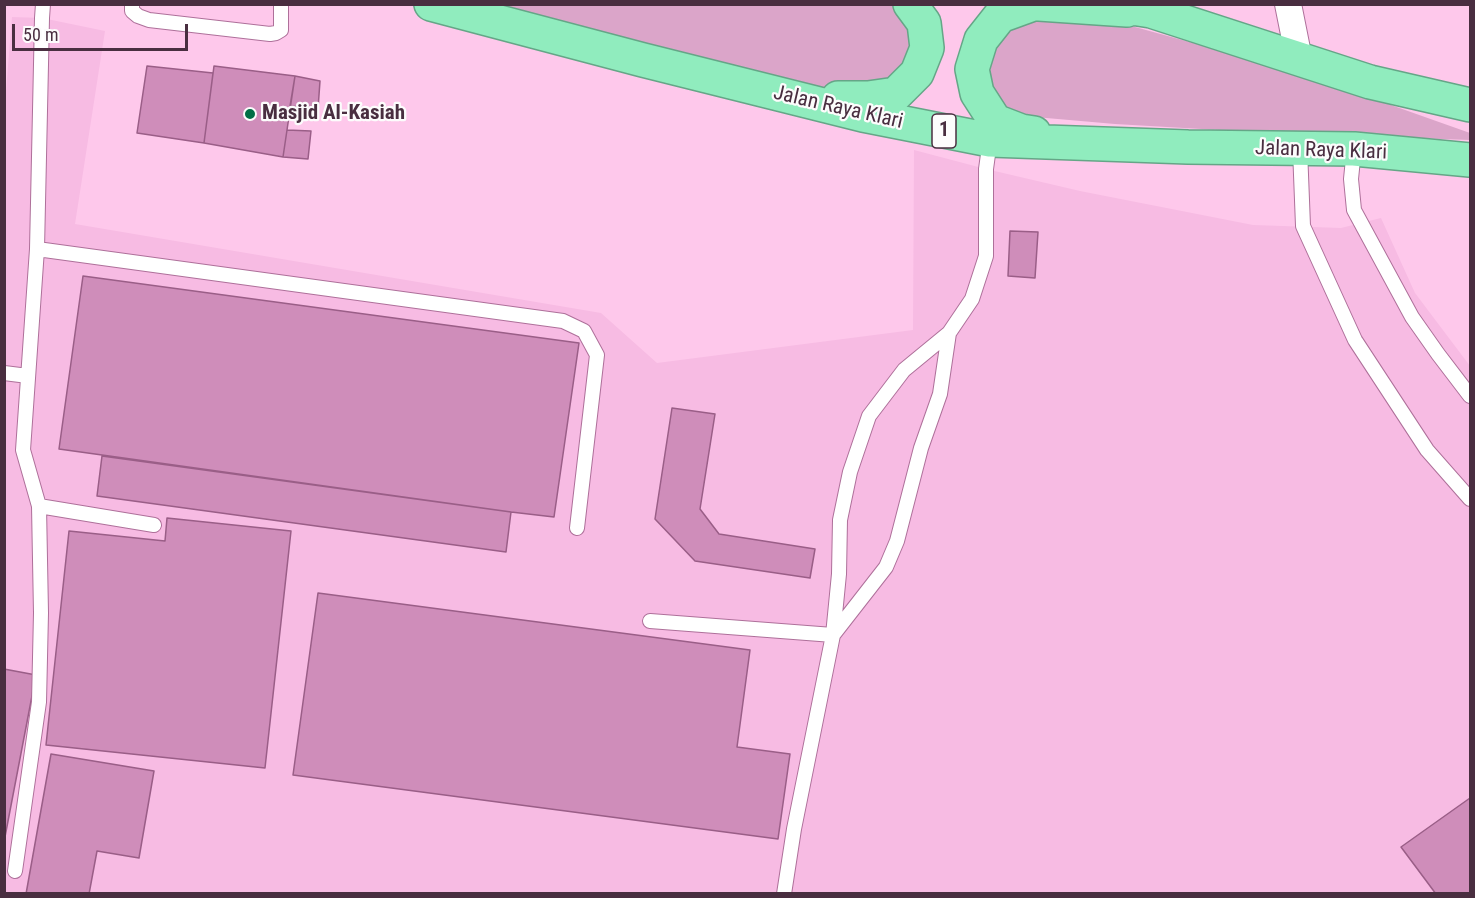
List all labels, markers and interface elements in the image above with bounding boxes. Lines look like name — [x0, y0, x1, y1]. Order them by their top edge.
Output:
scale bar — [15, 12, 190, 50]
text: 50 m — [23, 24, 58, 45]
street label: Jalan Raya Klari — [771, 81, 905, 135]
place label: Masjid Al-Kasiah — [262, 101, 405, 127]
marker: Masjid Al-Kasiah — [243, 107, 257, 121]
road number: 1 — [932, 114, 956, 148]
street label: Jalan Raya Klari — [1255, 136, 1387, 166]

